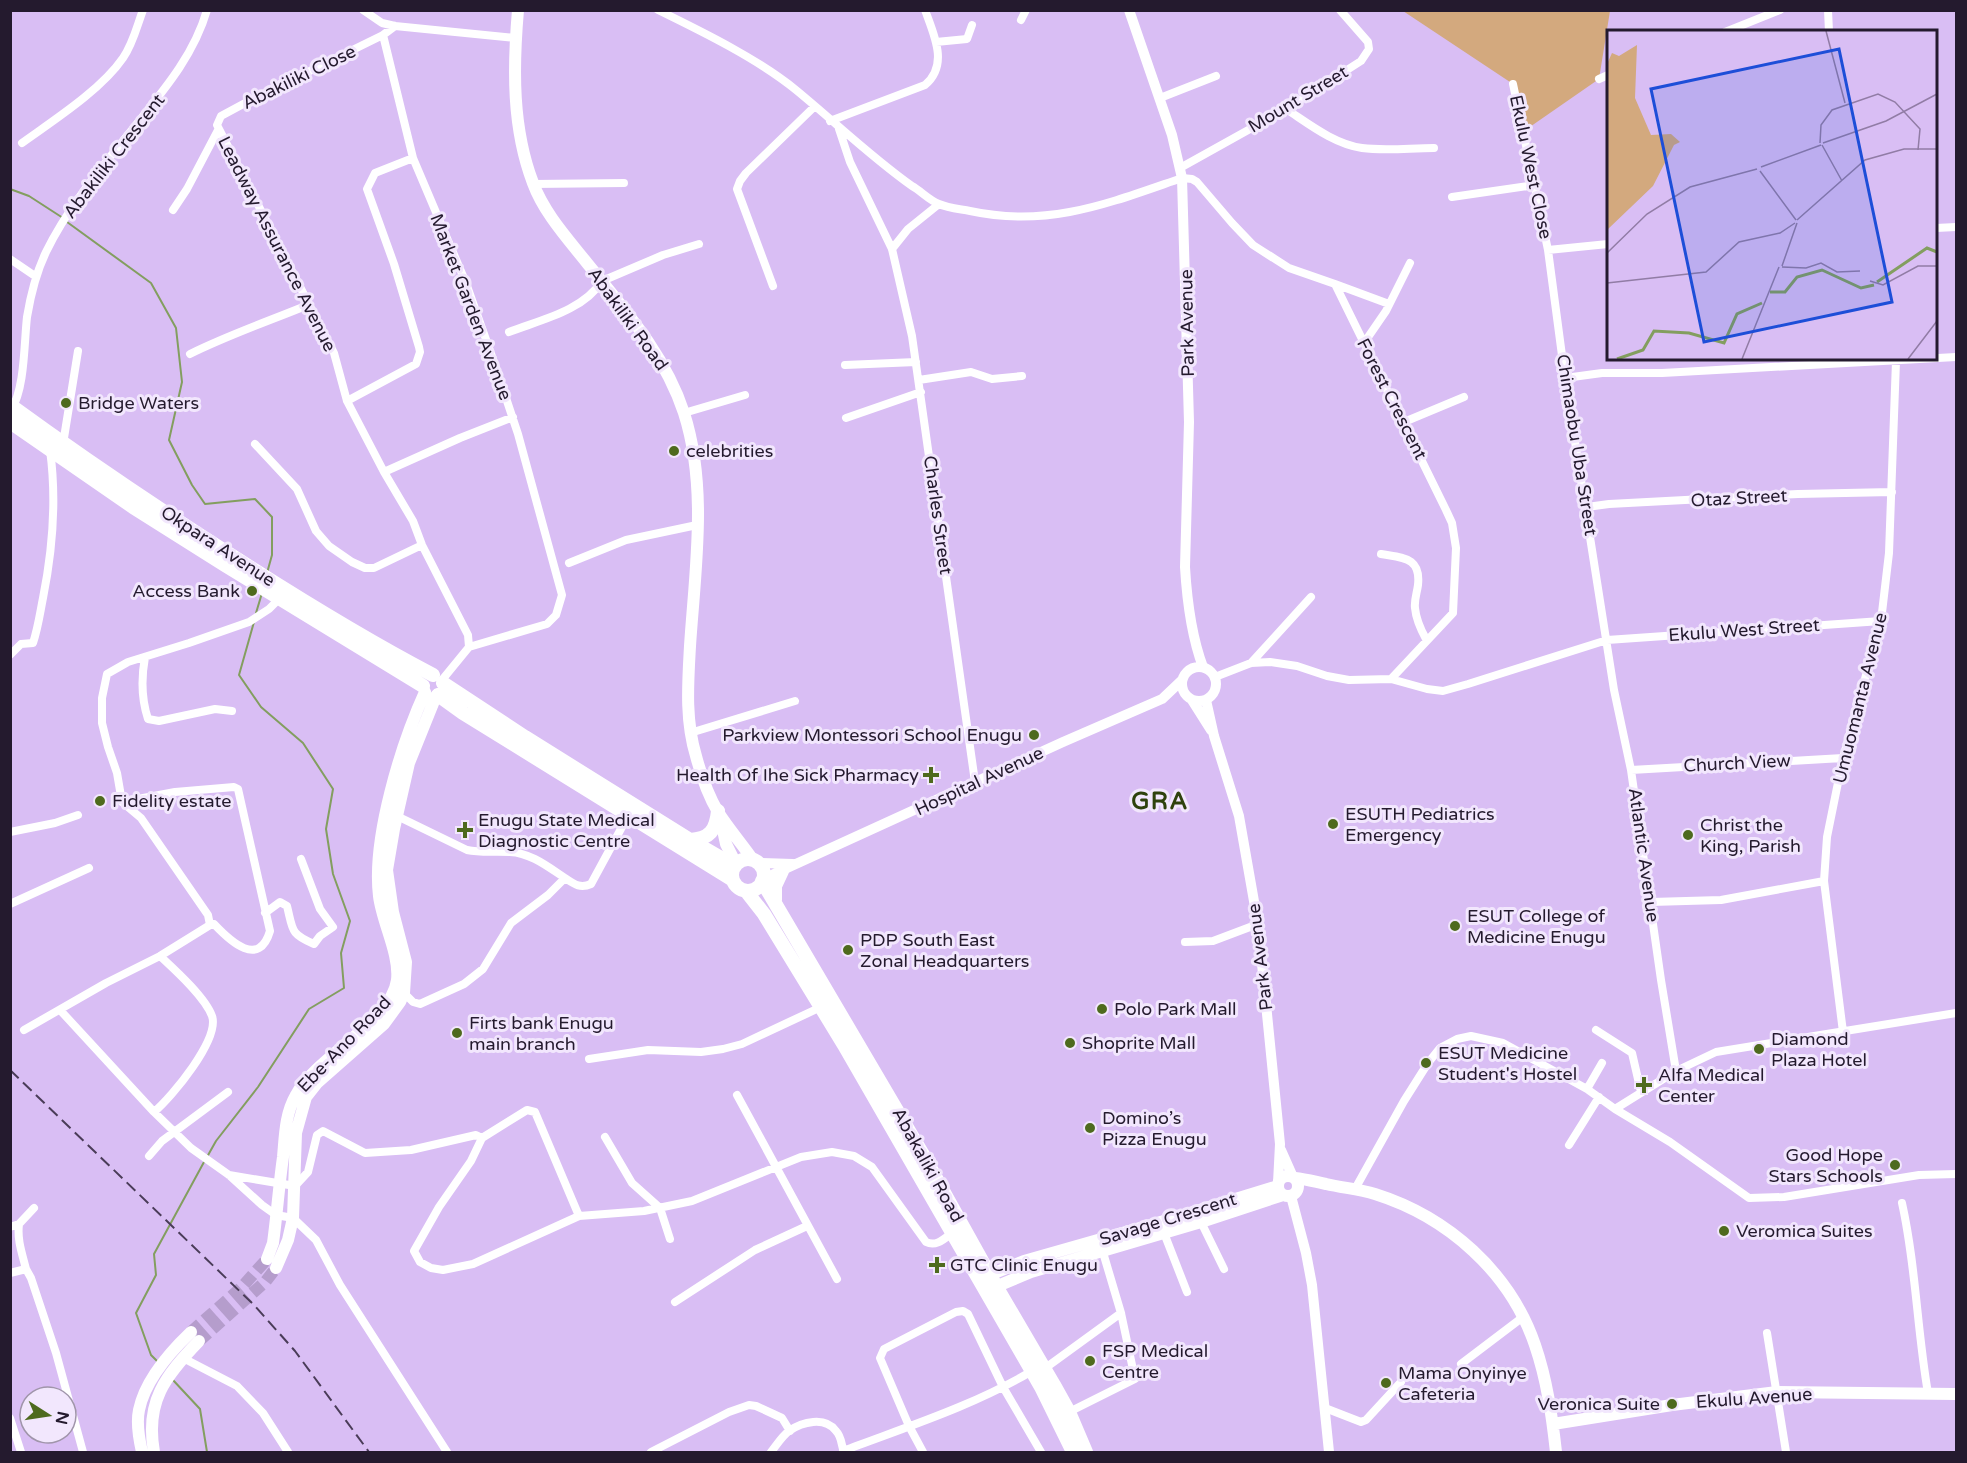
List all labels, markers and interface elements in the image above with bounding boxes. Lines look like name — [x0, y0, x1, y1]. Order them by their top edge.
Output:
inset map — [1607, 30, 1937, 360]
street label: Abakiliki Close — [239, 40, 359, 114]
street label: Mount Street — [1244, 60, 1352, 137]
street label: Abakiliki Crescent — [58, 89, 170, 223]
street label: Ekulu West Close — [1505, 93, 1557, 241]
street label: Leadway Assurance Avenue — [213, 133, 341, 355]
street label: Market Garden Avenue — [425, 211, 517, 403]
street label: Abakiliki Road — [583, 263, 673, 375]
street label: Park Avenue — [1175, 269, 1199, 377]
street label: Forest Crescent — [1352, 335, 1432, 463]
street label: Chimaobu Uba Street — [1552, 353, 1602, 537]
place label: Bridge Waters — [78, 392, 199, 414]
marker: Bridge Waters — [59, 396, 73, 410]
place label: celebrities — [686, 440, 773, 462]
marker: celebrities — [667, 444, 681, 458]
street label: Charles Street — [919, 454, 957, 576]
street label: Otaz Street — [1690, 484, 1788, 512]
street label: Okpara Avenue — [157, 501, 279, 591]
place label: Access Bank — [132, 580, 240, 602]
marker: Access Bank — [245, 584, 259, 598]
street label: Umuomanta Avenue — [1828, 610, 1892, 786]
street label: Ekulu West Street — [1668, 614, 1820, 646]
place label: Parkview Montessori School Enugu — [722, 724, 1022, 746]
marker: Parkview Montessori School Enugu — [1027, 728, 1041, 742]
street label: Hospital Avenue — [911, 742, 1047, 820]
street label: Church View — [1683, 749, 1791, 777]
place label: Health Of Ihe Sick Pharmacy — [676, 764, 919, 786]
marker: Health Of Ihe Sick Pharmacy — [924, 768, 938, 782]
street label: Atlantic Avenue — [1624, 786, 1664, 924]
district label: GRA — [1131, 787, 1189, 816]
place label: Fidelity estate — [112, 790, 231, 812]
marker: Fidelity estate — [93, 794, 107, 808]
place label: ESUTH Pediatrics Emergency — [1345, 803, 1495, 846]
place label: Enugu State Medical Diagnostic Centre — [478, 809, 655, 852]
place label: Christ the King, Parish — [1700, 814, 1801, 857]
marker: ESUTH Pediatrics Emergency — [1326, 817, 1340, 831]
marker: Enugu State Medical Diagnostic Centre — [456, 821, 474, 839]
marker: Christ the King, Parish — [1681, 828, 1695, 842]
street label: Park Avenue — [1243, 902, 1277, 1012]
place label: ESUT College of Medicine Enugu — [1467, 905, 1606, 948]
marker: ESUT College of Medicine Enugu — [1448, 919, 1462, 933]
place label: PDP South East Zonal Headquarters — [860, 929, 1029, 972]
marker: PDP South East Zonal Headquarters — [841, 943, 855, 957]
street label: Ebe-Ano Road — [293, 991, 395, 1097]
place label: Polo Park Mall — [1114, 998, 1237, 1020]
marker: Polo Park Mall — [1095, 1002, 1109, 1016]
place label: Firts bank Enugu main branch — [469, 1012, 614, 1055]
marker: Firts bank Enugu main branch — [450, 1026, 464, 1040]
place label: Diamond Plaza Hotel — [1771, 1028, 1867, 1071]
place label: Shoprite Mall — [1082, 1032, 1196, 1054]
marker: Shoprite Mall — [1063, 1036, 1077, 1050]
place label: ESUT Medicine Student's Hostel — [1438, 1042, 1577, 1085]
marker: Diamond Plaza Hotel — [1752, 1042, 1766, 1056]
marker: ESUT Medicine Student's Hostel — [1419, 1056, 1433, 1070]
place label: Alfa Medical Center — [1658, 1064, 1765, 1107]
marker: Alfa Medical Center — [1635, 1076, 1653, 1094]
street label: Abakaliki Road — [887, 1104, 969, 1226]
place label: Domino’s Pizza Enugu — [1102, 1107, 1207, 1150]
marker: Domino’s Pizza Enugu — [1083, 1121, 1097, 1135]
place label: Good Hope Stars Schools — [1768, 1144, 1883, 1187]
marker: Good Hope Stars Schools — [1888, 1158, 1902, 1172]
street label: Savage Crescent — [1097, 1188, 1239, 1250]
place label: Veromica Suites — [1736, 1220, 1873, 1242]
marker: Veromica Suites — [1717, 1224, 1731, 1238]
place label: GTC Clinic Enugu — [950, 1254, 1098, 1276]
marker: GTC Clinic Enugu — [928, 1256, 946, 1274]
place label: FSP Medical Centre — [1102, 1340, 1208, 1383]
marker: FSP Medical Centre — [1083, 1354, 1097, 1368]
place label: Mama Onyinye Cafeteria — [1398, 1362, 1527, 1405]
marker: Mama Onyinye Cafeteria — [1379, 1376, 1393, 1390]
street label: Ekulu Avenue — [1695, 1383, 1813, 1413]
north arrow — [18, 1385, 78, 1445]
place label: Veronica Suite — [1538, 1393, 1660, 1415]
marker: Veronica Suite — [1665, 1397, 1679, 1411]
text: N — [51, 1410, 73, 1426]

